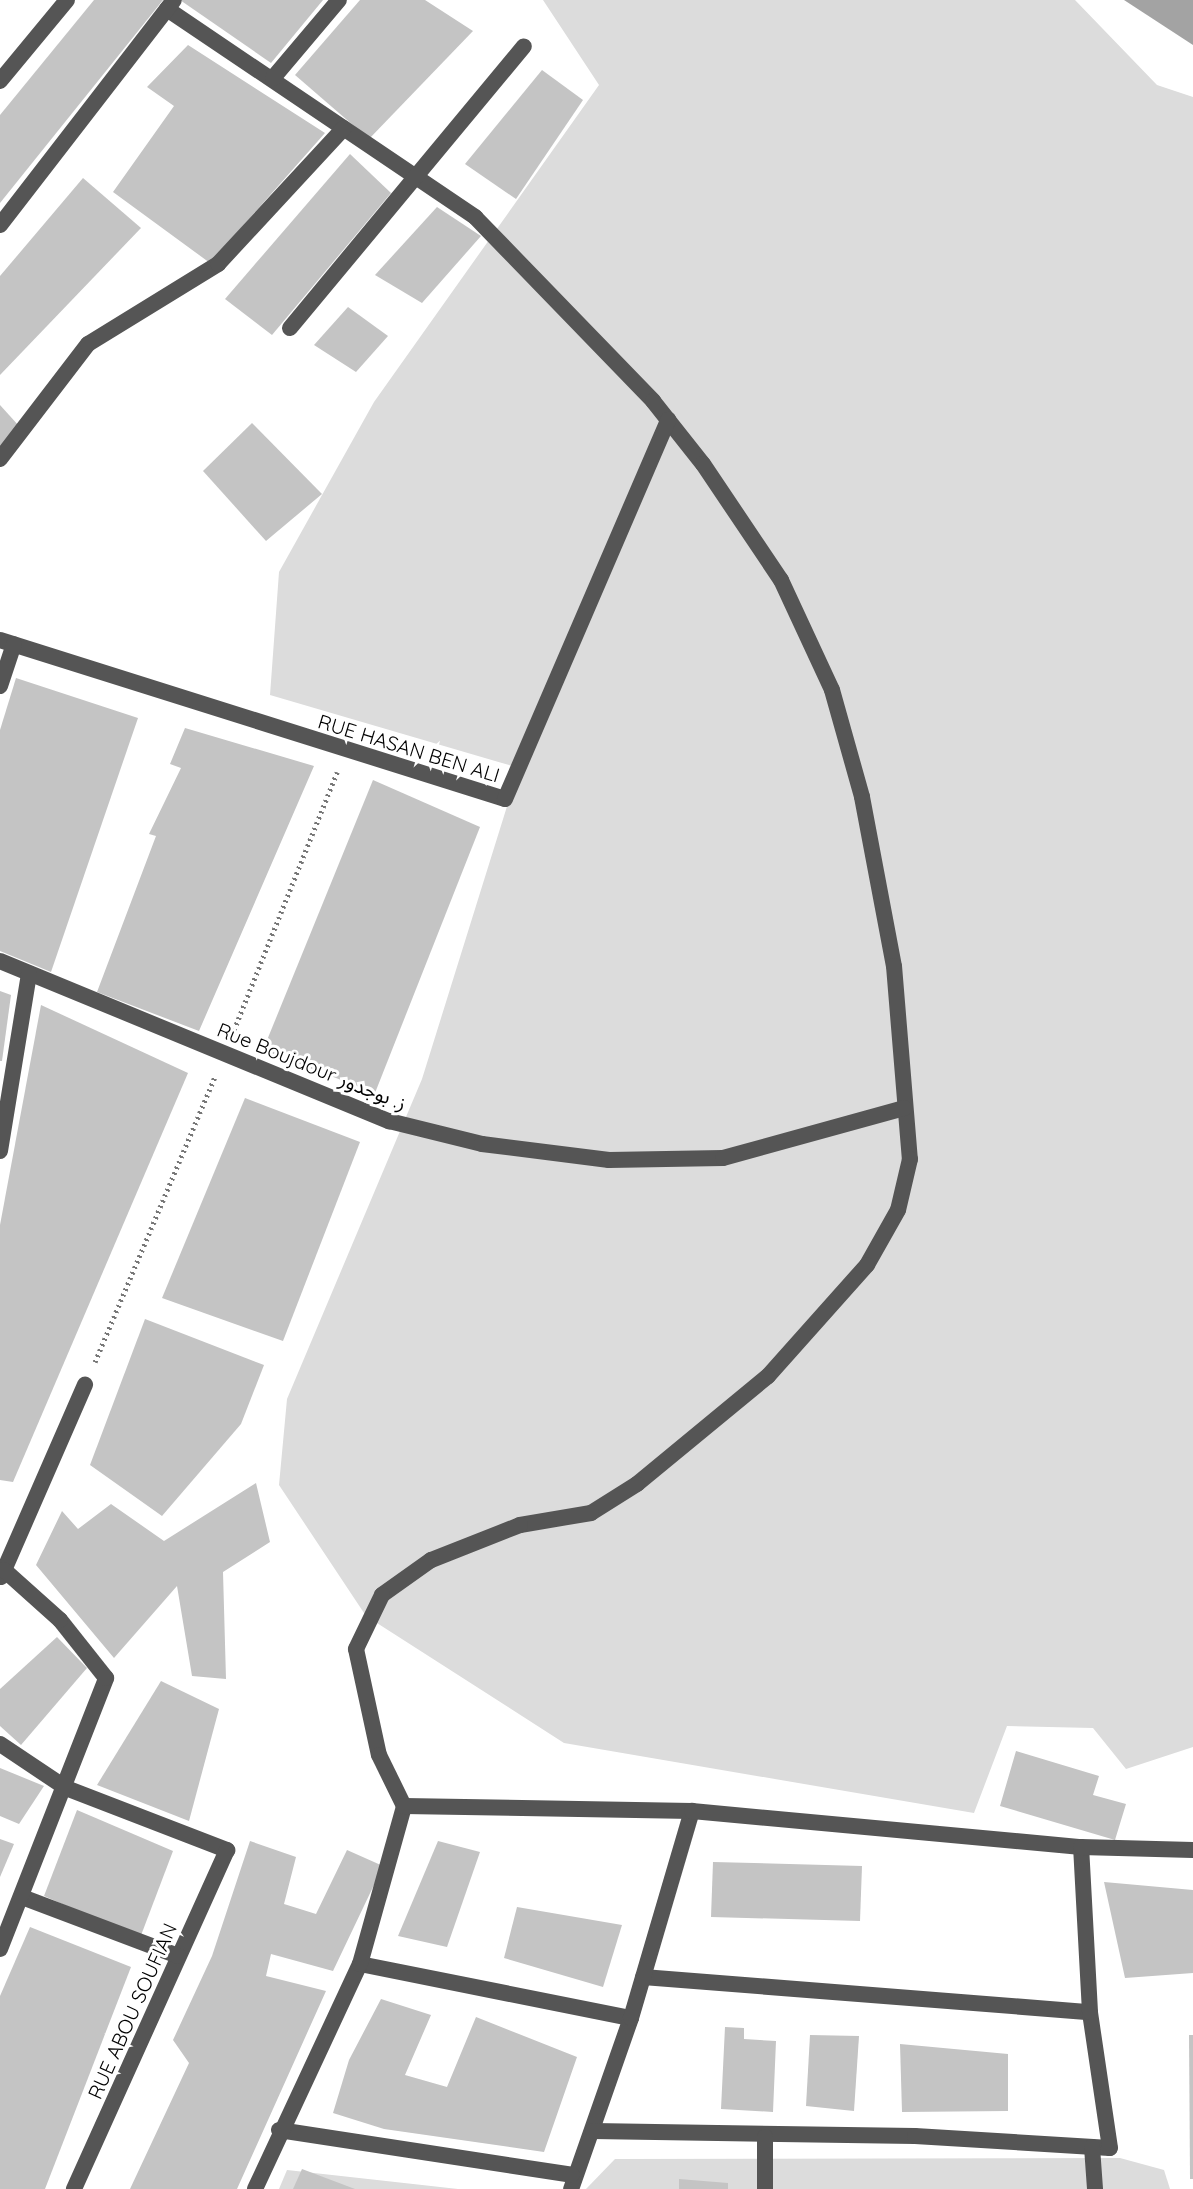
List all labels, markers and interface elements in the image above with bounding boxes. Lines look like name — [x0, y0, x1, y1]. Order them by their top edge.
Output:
street label: RUE HASAN BEN ALI — [315, 709, 503, 787]
street label: Rue Boujdour ز. بوجدور — [214, 1017, 410, 1115]
street label: RUE ABOU SOUFIAN — [82, 1919, 182, 2103]

